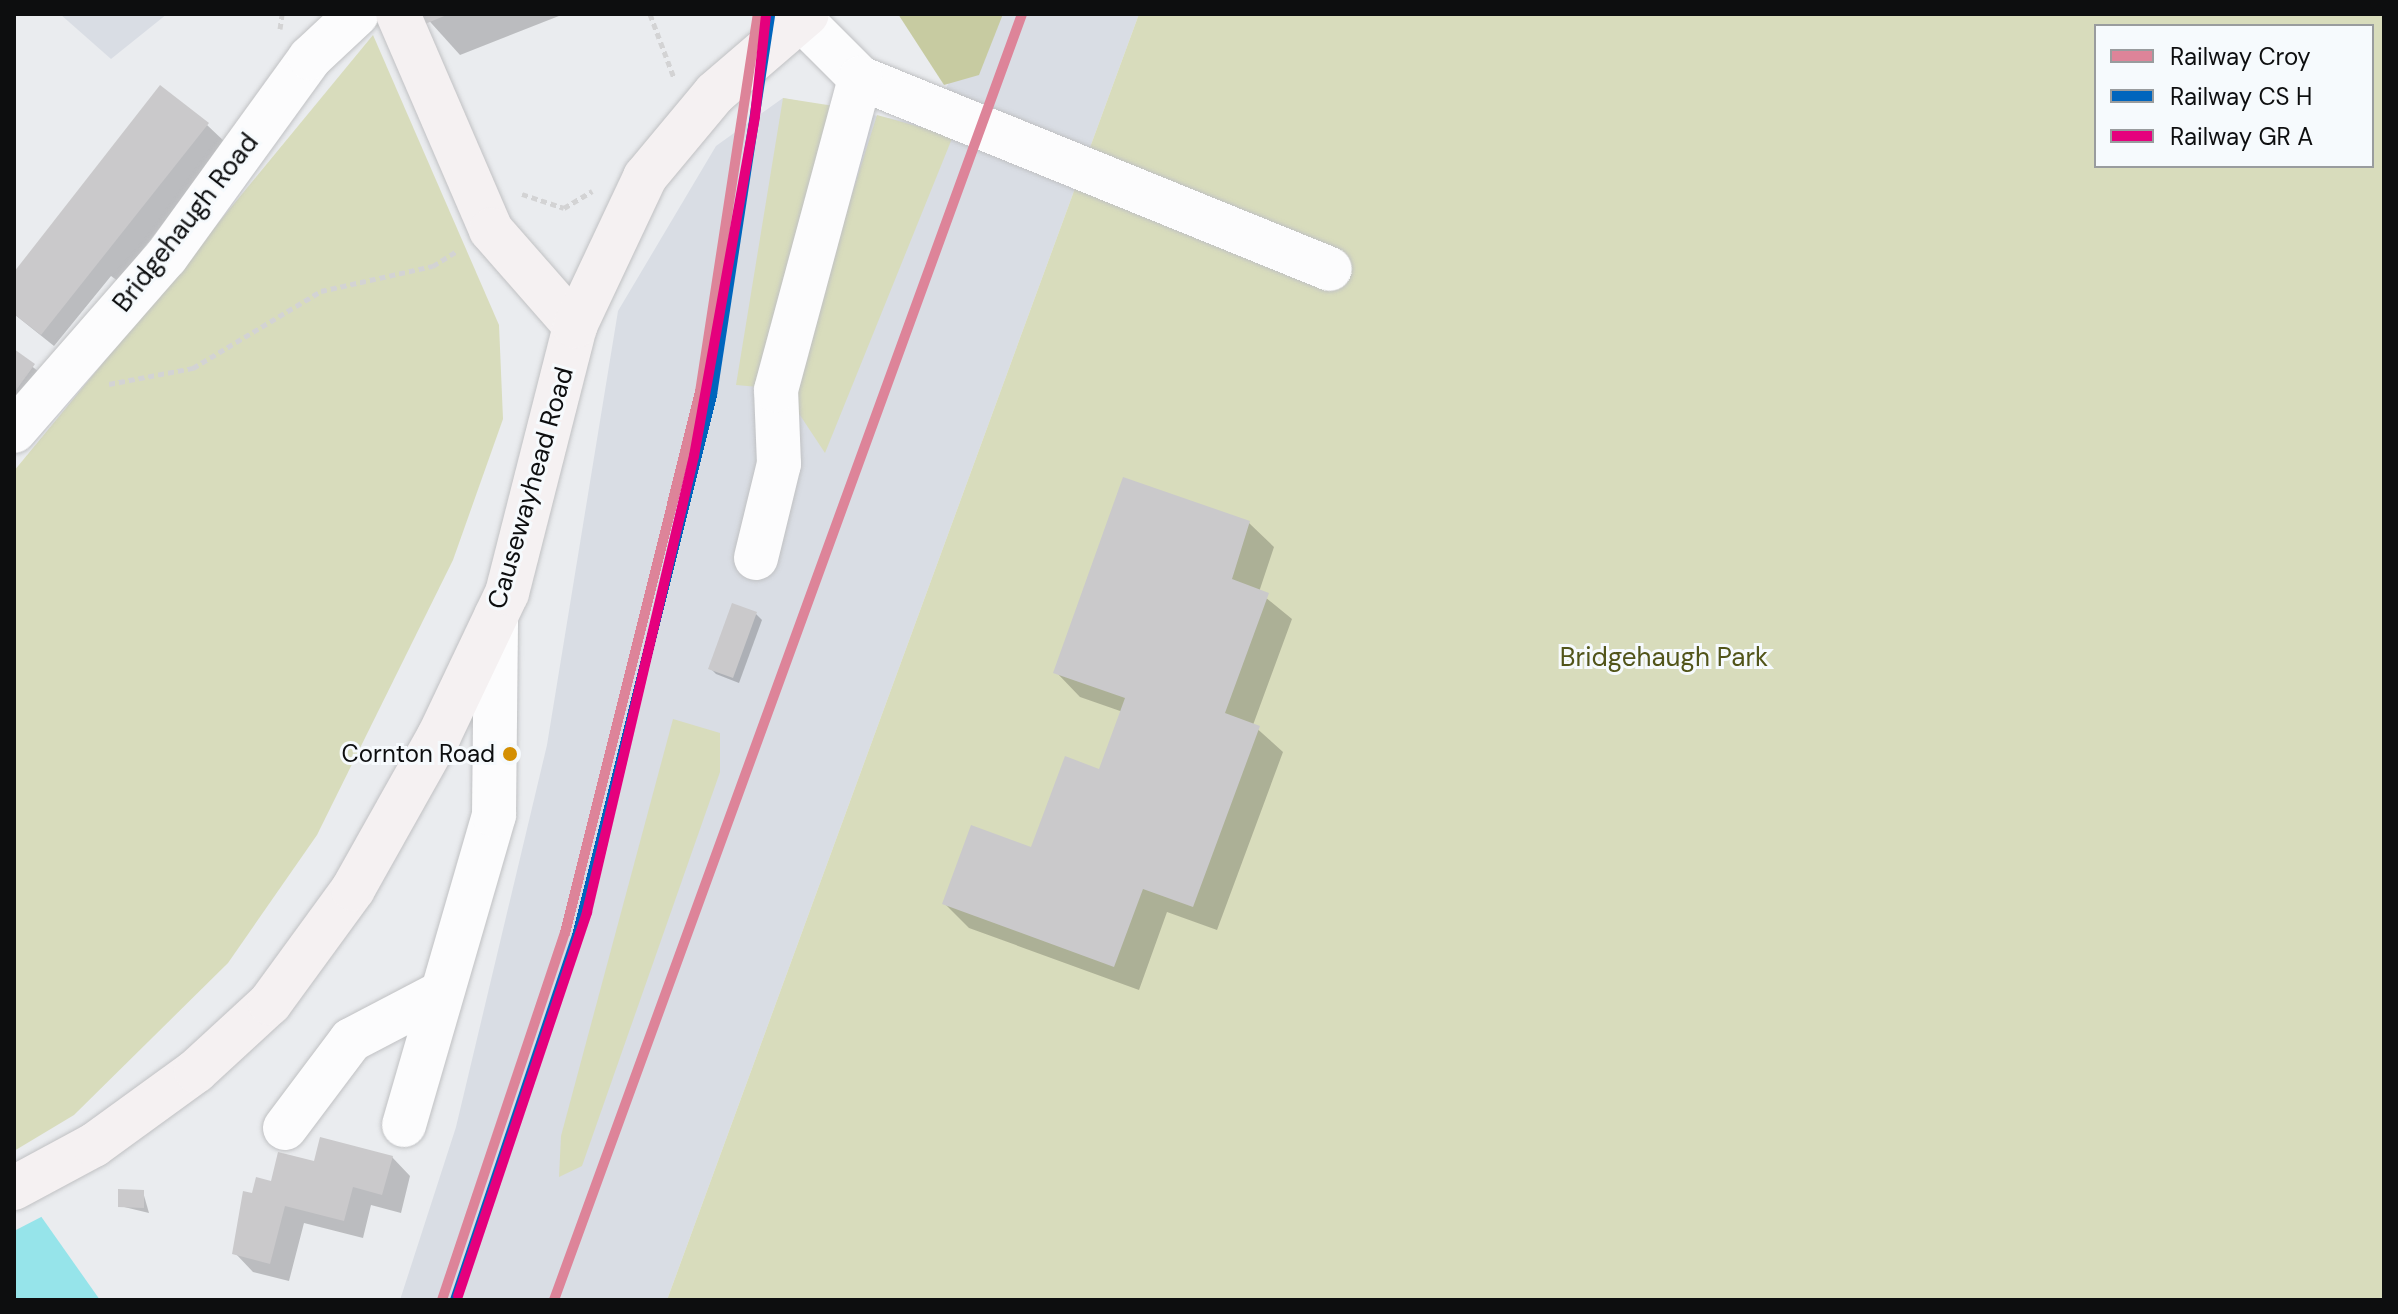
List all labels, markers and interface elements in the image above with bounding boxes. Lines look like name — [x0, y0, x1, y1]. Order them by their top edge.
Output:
legend — [2094, 24, 2374, 168]
text: Railway Croy — [2170, 41, 2311, 72]
text: Railway CS H — [2170, 81, 2312, 112]
text: Railway GR A — [2170, 121, 2313, 152]
street label: Bridgehaugh Road — [107, 128, 265, 318]
street label: Causewayhead Road — [482, 363, 580, 613]
park label: Bridgehaugh Park — [1560, 642, 1768, 674]
place label: Cornton Road — [342, 740, 495, 768]
marker: Cornton Road — [502, 746, 518, 762]

